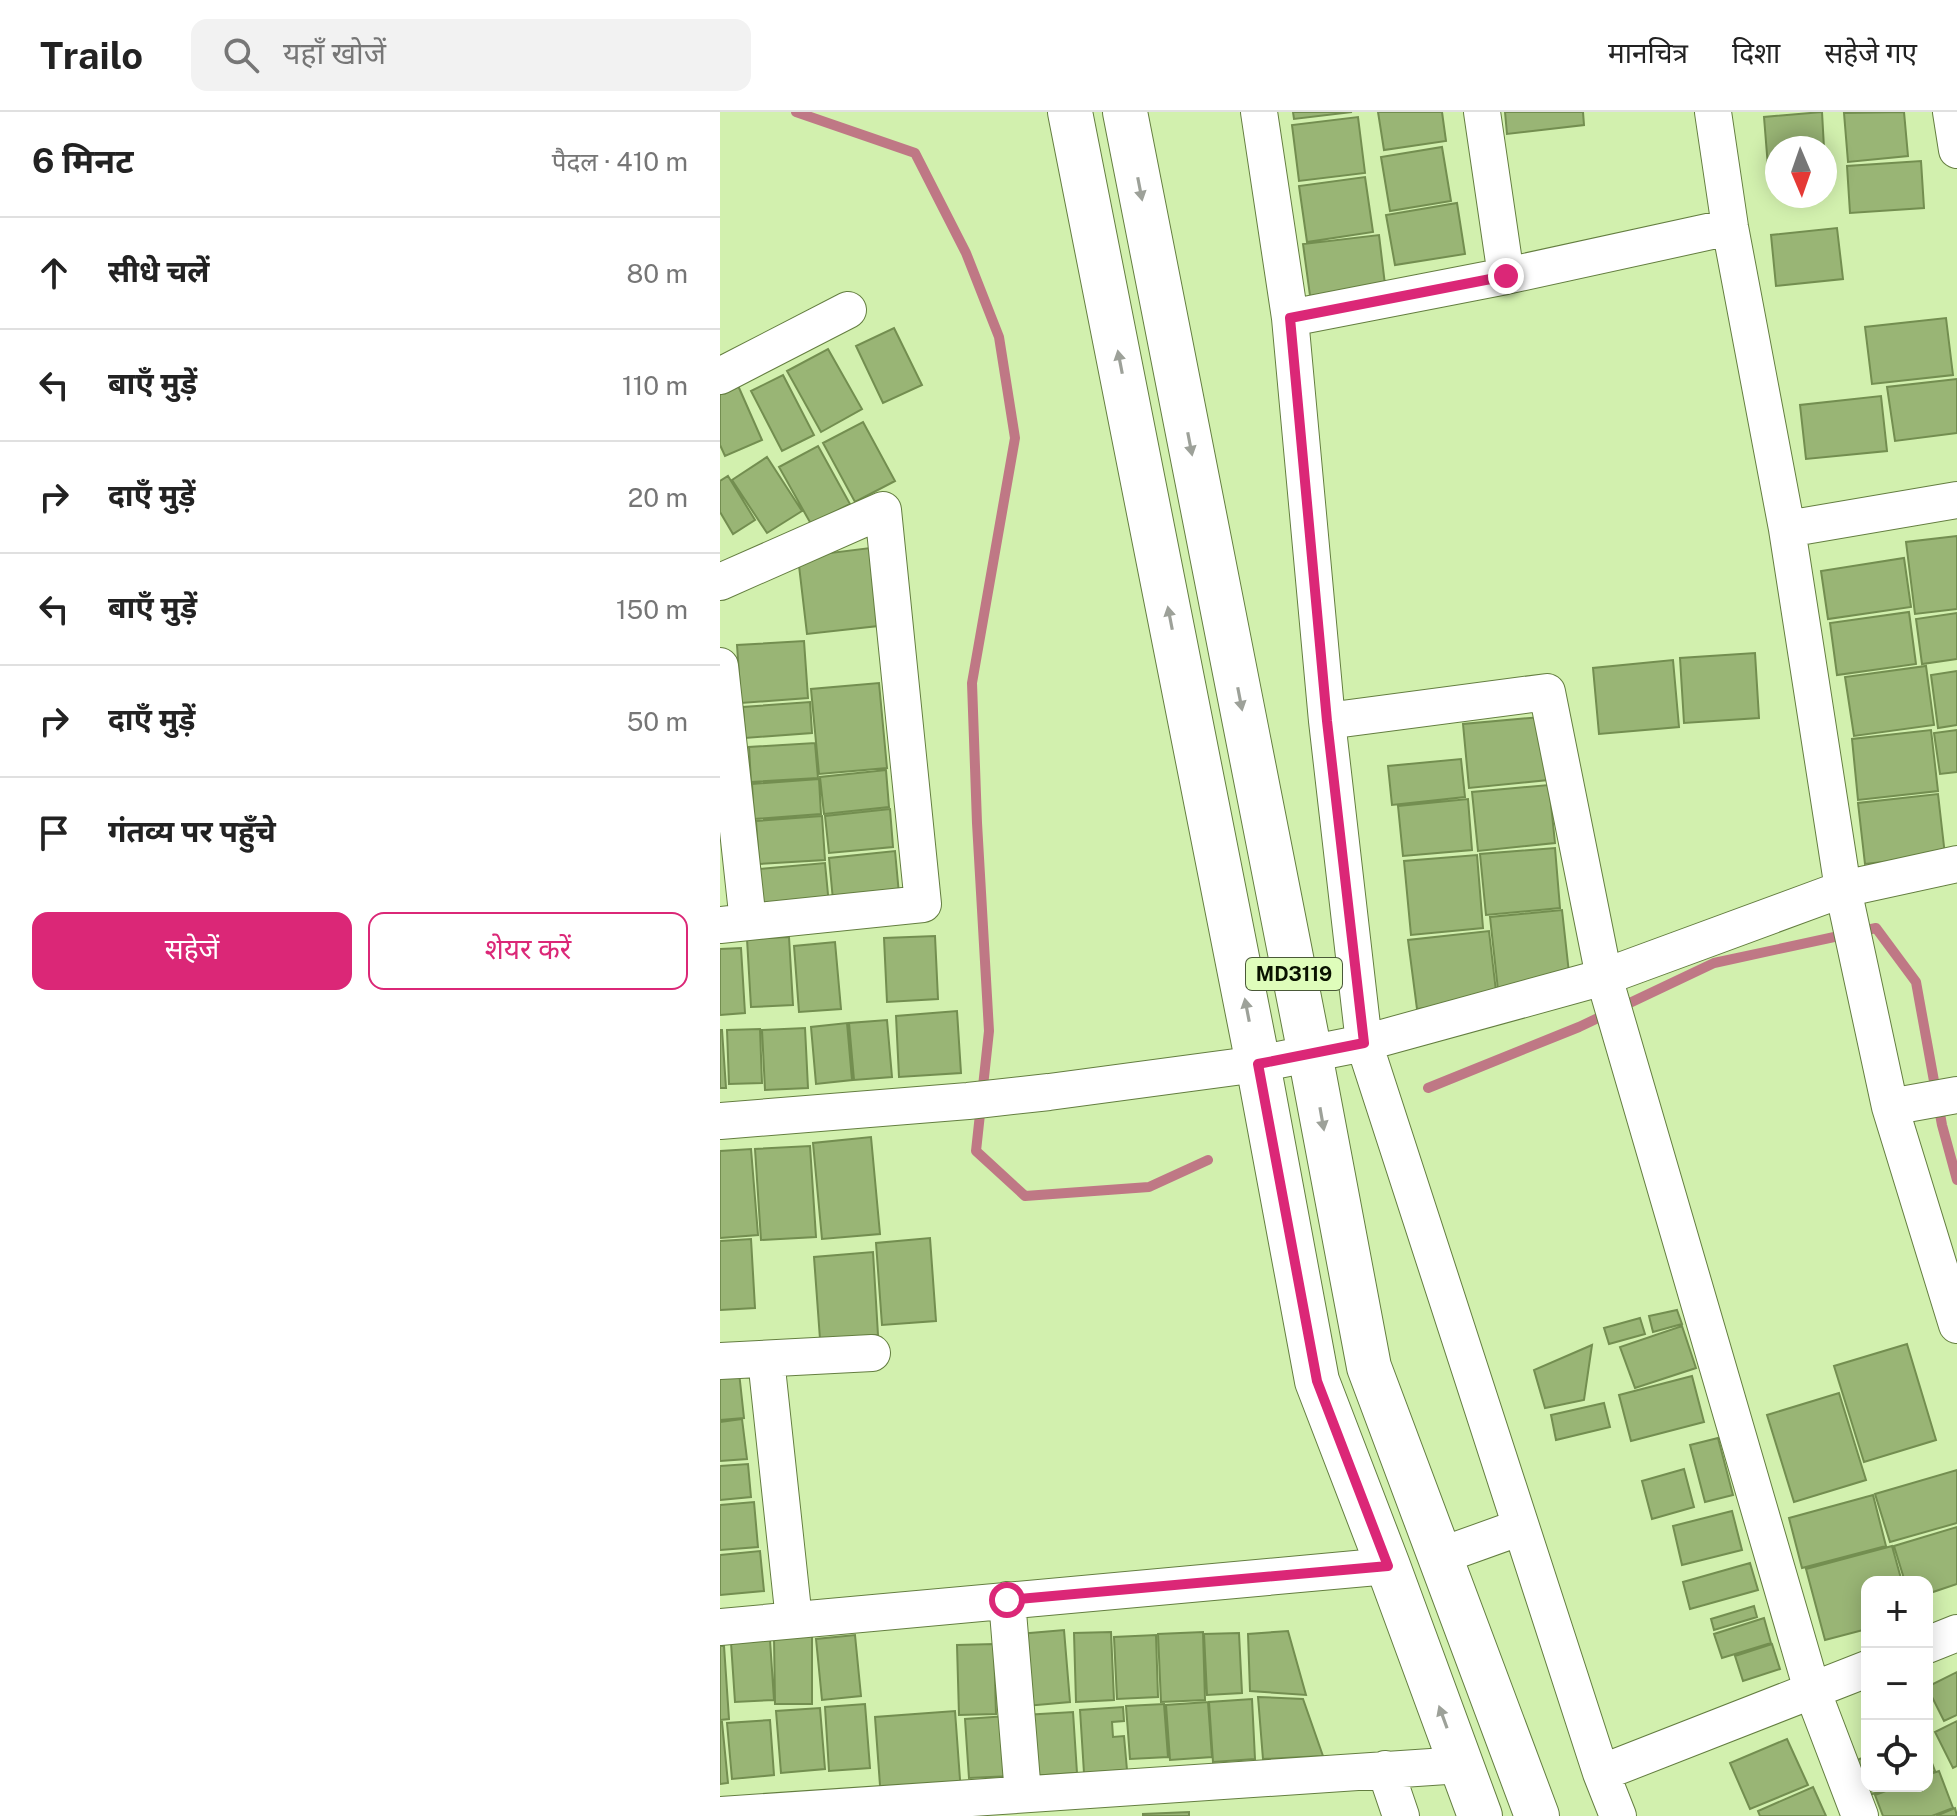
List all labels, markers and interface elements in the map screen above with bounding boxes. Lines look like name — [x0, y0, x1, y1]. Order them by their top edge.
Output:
search box — [191, 19, 751, 91]
text: Trailo — [40, 33, 143, 78]
icon: search — [219, 33, 263, 77]
text: यहाँ खोजें — [283, 35, 386, 71]
text: मानचित्र — [1608, 36, 1688, 69]
text: दिशा — [1732, 36, 1780, 69]
text: सहेजे गए — [1824, 36, 1917, 69]
north arrow — [1765, 136, 1837, 208]
text: 6 मिनट — [32, 141, 134, 181]
text: पैदल · 410 m — [552, 146, 688, 177]
one-way arrow — [1134, 176, 1146, 201]
icon: ahead — [32, 251, 76, 295]
text: सीधे चलें — [108, 253, 209, 289]
text: 80 m — [627, 258, 688, 289]
route end — [1488, 258, 1524, 294]
one-way arrow — [1113, 350, 1125, 375]
icon: left — [32, 363, 76, 407]
text: बाएँ मुड़ें — [108, 365, 197, 401]
text: 110 m — [622, 370, 688, 401]
one-way arrow — [1184, 431, 1197, 456]
icon: right — [32, 475, 76, 519]
text: दाएँ मुड़ें — [108, 477, 195, 513]
text: 20 m — [628, 482, 688, 513]
icon: left — [32, 587, 76, 631]
text: बाएँ मुड़ें — [108, 589, 197, 625]
text: 150 m — [616, 594, 688, 625]
one-way arrow — [1163, 605, 1175, 630]
one-way arrow — [1234, 686, 1247, 711]
icon: right — [32, 699, 76, 743]
text: दाएँ मुड़ें — [108, 701, 195, 737]
text: 50 m — [627, 706, 688, 737]
icon: arrive — [32, 811, 76, 855]
text: गंतव्य पर पहुँचे — [108, 813, 276, 849]
button: सहेजें — [32, 912, 352, 990]
button: शेयर करें — [368, 912, 688, 990]
road number: MD3119 — [1246, 958, 1342, 990]
one-way arrow — [1240, 997, 1253, 1022]
one-way arrow — [1316, 1107, 1328, 1132]
map controls — [1861, 1576, 1933, 1792]
button: + — [1861, 1576, 1933, 1648]
route start — [989, 1582, 1025, 1618]
button: − — [1861, 1648, 1933, 1720]
one-way arrow — [1436, 1704, 1449, 1728]
button: locate — [1861, 1720, 1933, 1792]

